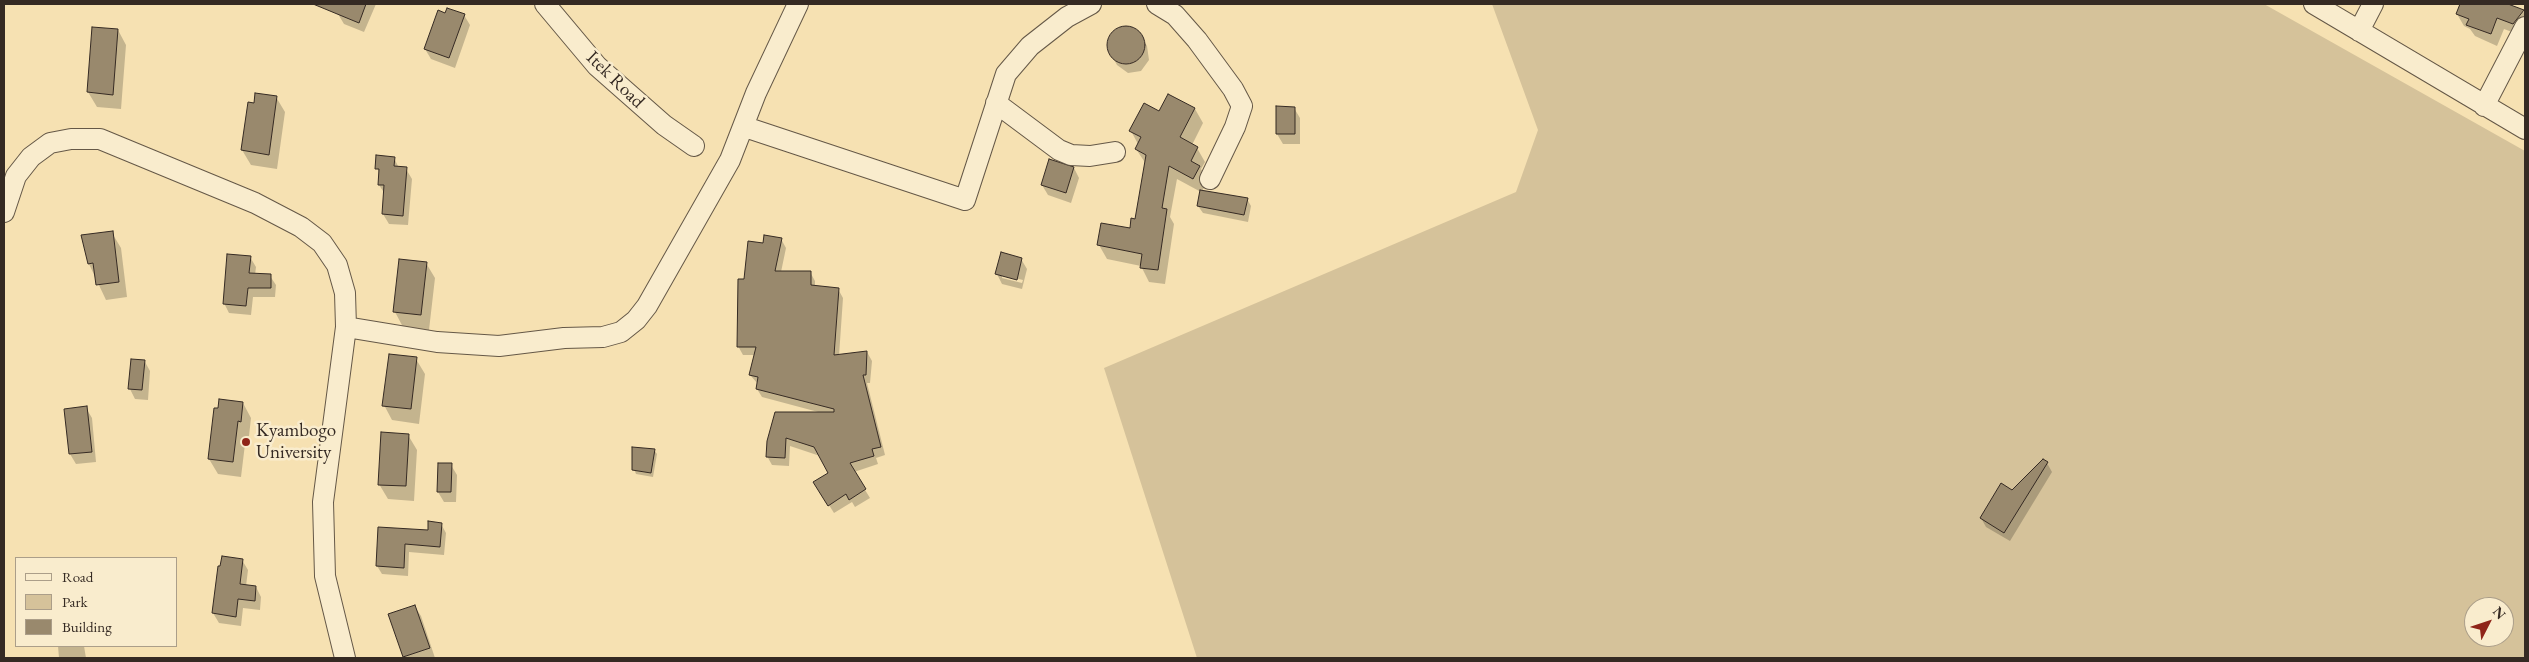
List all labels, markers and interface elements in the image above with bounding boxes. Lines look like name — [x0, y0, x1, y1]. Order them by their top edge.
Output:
street label: Itek Road — [581, 47, 649, 113]
place label: Kyambogo University — [256, 420, 336, 464]
marker: Kyambogo University — [240, 436, 252, 448]
legend — [15, 557, 178, 647]
text: Road — [62, 567, 93, 586]
text: Park — [62, 592, 88, 611]
north arrow — [2464, 597, 2514, 647]
text: N — [2489, 603, 2510, 623]
text: Building — [62, 617, 112, 636]

